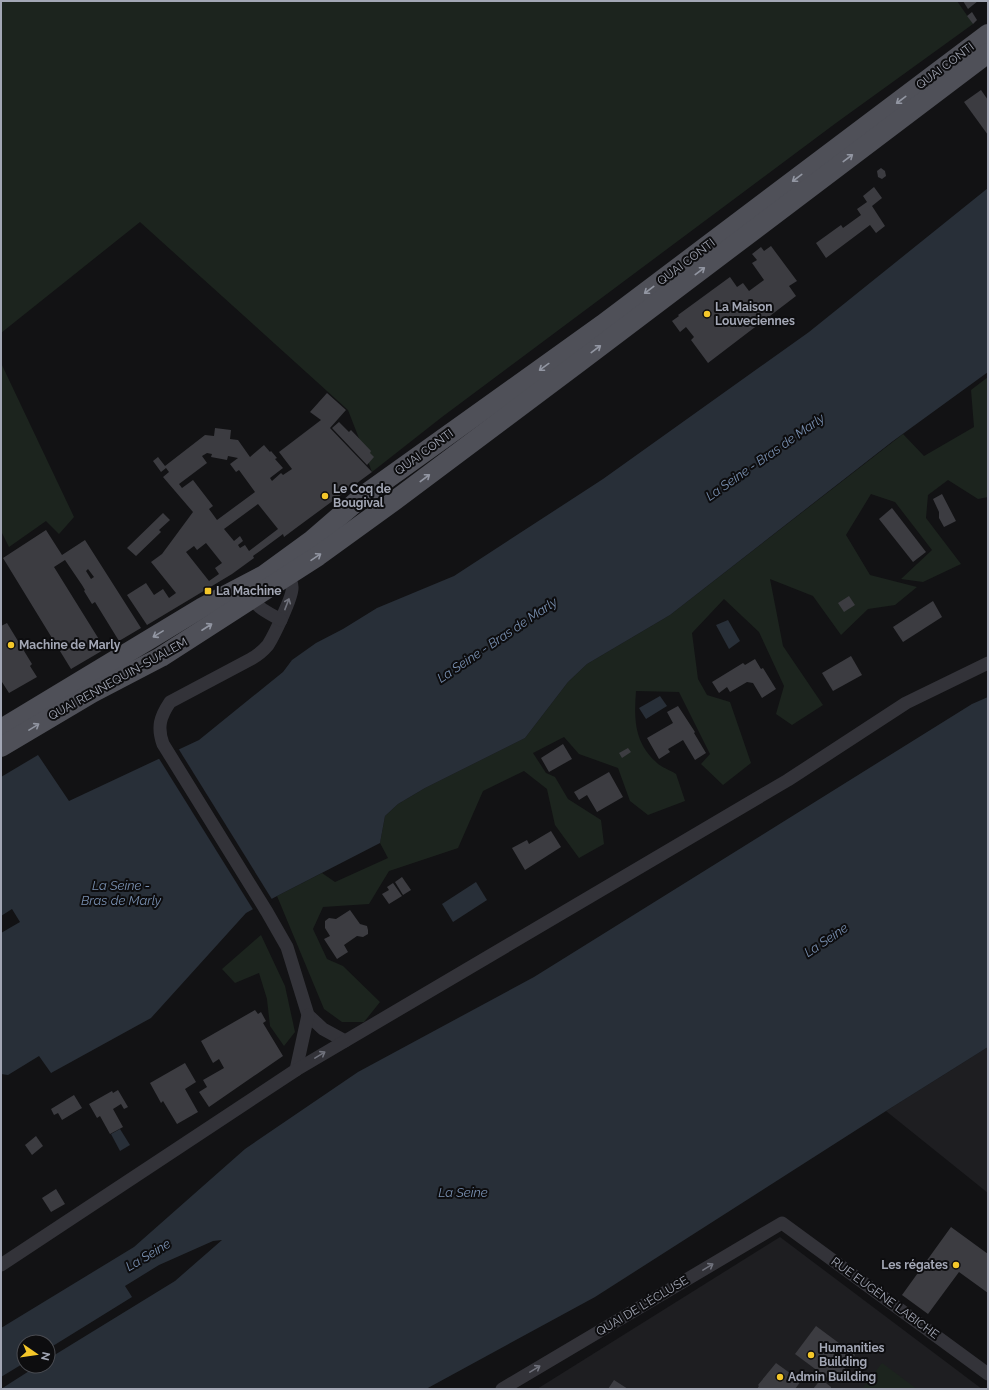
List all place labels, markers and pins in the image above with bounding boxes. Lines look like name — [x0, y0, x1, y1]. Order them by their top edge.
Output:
place label: La Maison Louveciennes — [715, 300, 795, 328]
marker: La Maison Louveciennes — [702, 309, 712, 319]
place label: Le Coq de Bougival — [333, 482, 391, 510]
marker: Le Coq de Bougival — [320, 491, 330, 501]
place label: La Machine — [216, 584, 281, 598]
marker: La Machine — [203, 586, 213, 596]
place label: Machine de Marly — [19, 638, 121, 652]
marker: Machine de Marly — [6, 640, 16, 650]
place label: Les régates — [881, 1258, 948, 1272]
marker: Les régates — [951, 1260, 961, 1270]
place label: Humanities Building — [819, 1341, 885, 1369]
marker: Humanities Building — [806, 1350, 816, 1360]
place label: Admin Building — [788, 1370, 876, 1384]
marker: Admin Building — [775, 1372, 785, 1382]

